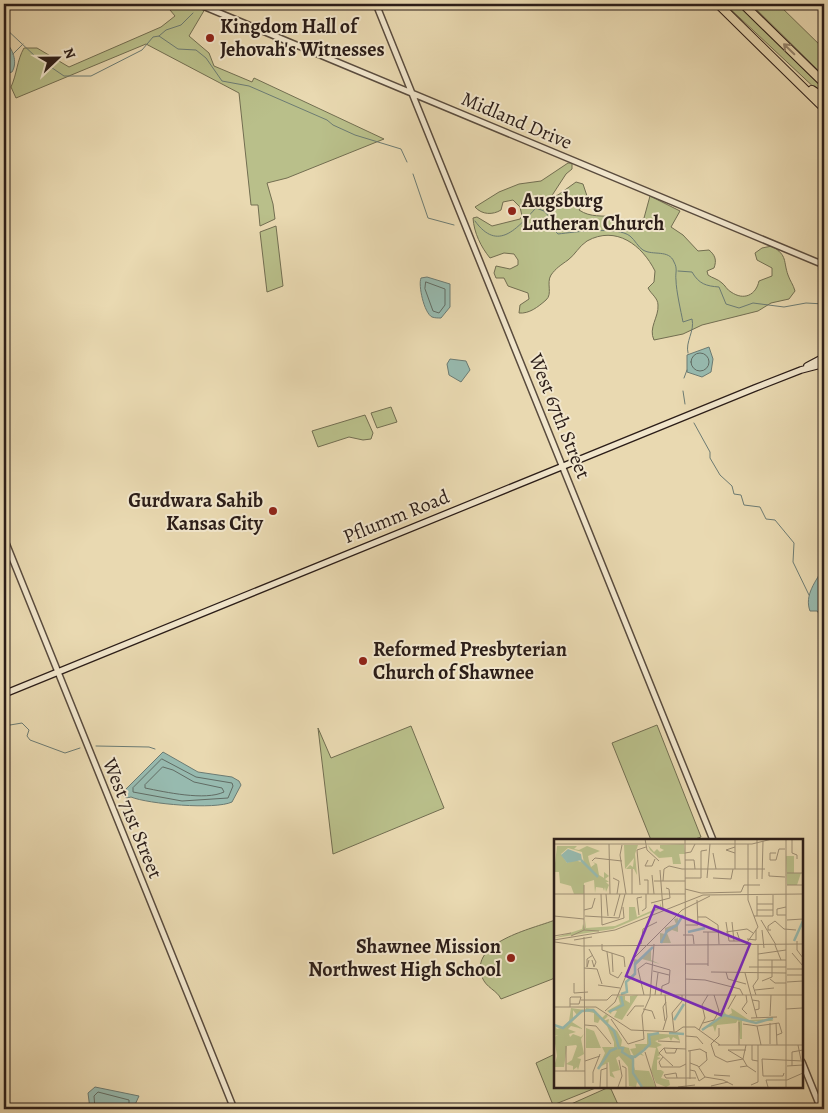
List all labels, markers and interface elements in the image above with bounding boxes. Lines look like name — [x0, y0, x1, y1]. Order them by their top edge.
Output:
place label: Kingdom Hall of Jehovah's Witnesses — [220, 13, 385, 63]
north arrow — [32, 32, 82, 82]
marker: Kingdom Hall of Jehovah's Witnesses — [204, 32, 216, 44]
one-way arrow — [783, 43, 796, 55]
text: N — [59, 45, 80, 62]
street label: Midland Drive — [457, 85, 576, 156]
place label: Augsburg Lutheran Church — [521, 187, 664, 237]
marker: Augsburg Lutheran Church — [506, 205, 518, 217]
street label: West 67th Street — [522, 349, 597, 483]
street label: Pflumm Road — [339, 483, 453, 550]
place label: Gurdwara Sahib Kansas City — [128, 487, 264, 537]
marker: Gurdwara Sahib Kansas City — [267, 505, 279, 517]
place label: Reformed Presbyterian Church of Shawnee — [373, 636, 567, 686]
marker: Reformed Presbyterian Church of Shawnee — [357, 655, 369, 667]
street label: West 71st Street — [96, 753, 169, 883]
inset map — [554, 839, 803, 1088]
place label: Shawnee Mission Northwest High School — [308, 933, 502, 983]
marker: Shawnee Mission Northwest High School — [505, 952, 517, 964]

